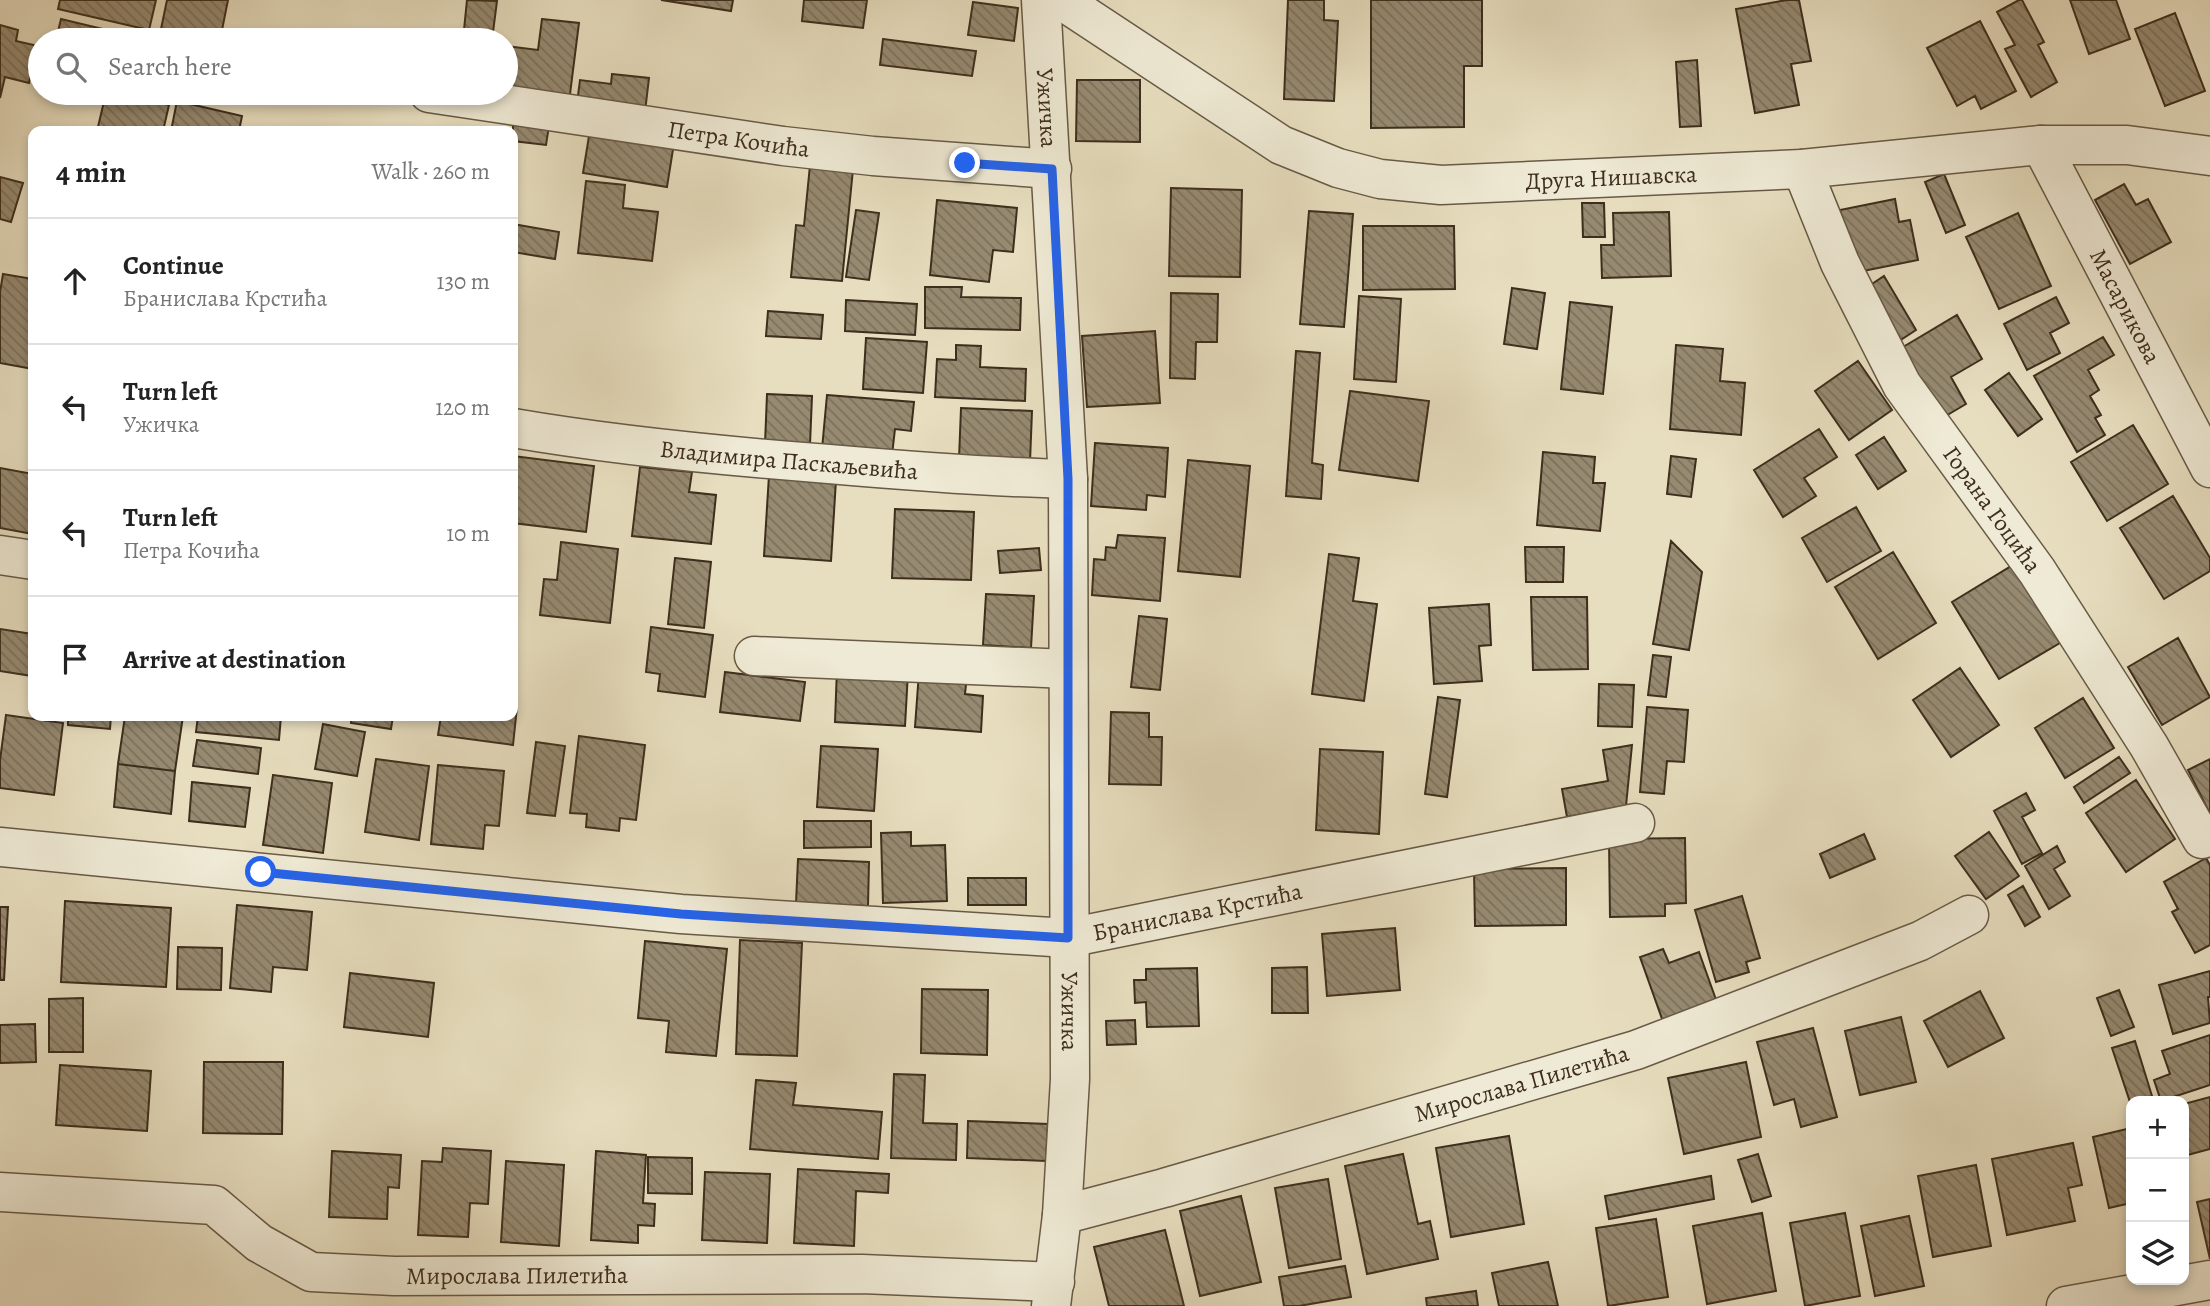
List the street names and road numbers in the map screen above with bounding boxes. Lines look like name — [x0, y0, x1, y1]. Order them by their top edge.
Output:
street label: Ужичка — [1029, 67, 1065, 148]
street label: Петра Кочића — [666, 113, 811, 165]
street label: Друга Нишавска — [1525, 158, 1698, 197]
street label: Масарикова — [2082, 243, 2169, 369]
street label: Владимира Паскаљевића — [658, 433, 919, 487]
street label: Горана Гоцића — [1935, 440, 2049, 579]
street label: Бранислава Крстића — [1090, 875, 1305, 949]
street label: Ужичка — [1054, 971, 1086, 1051]
street label: Мирослава Пилетића — [1410, 1037, 1633, 1130]
street label: Мирослава Пилетића — [406, 1259, 628, 1292]

